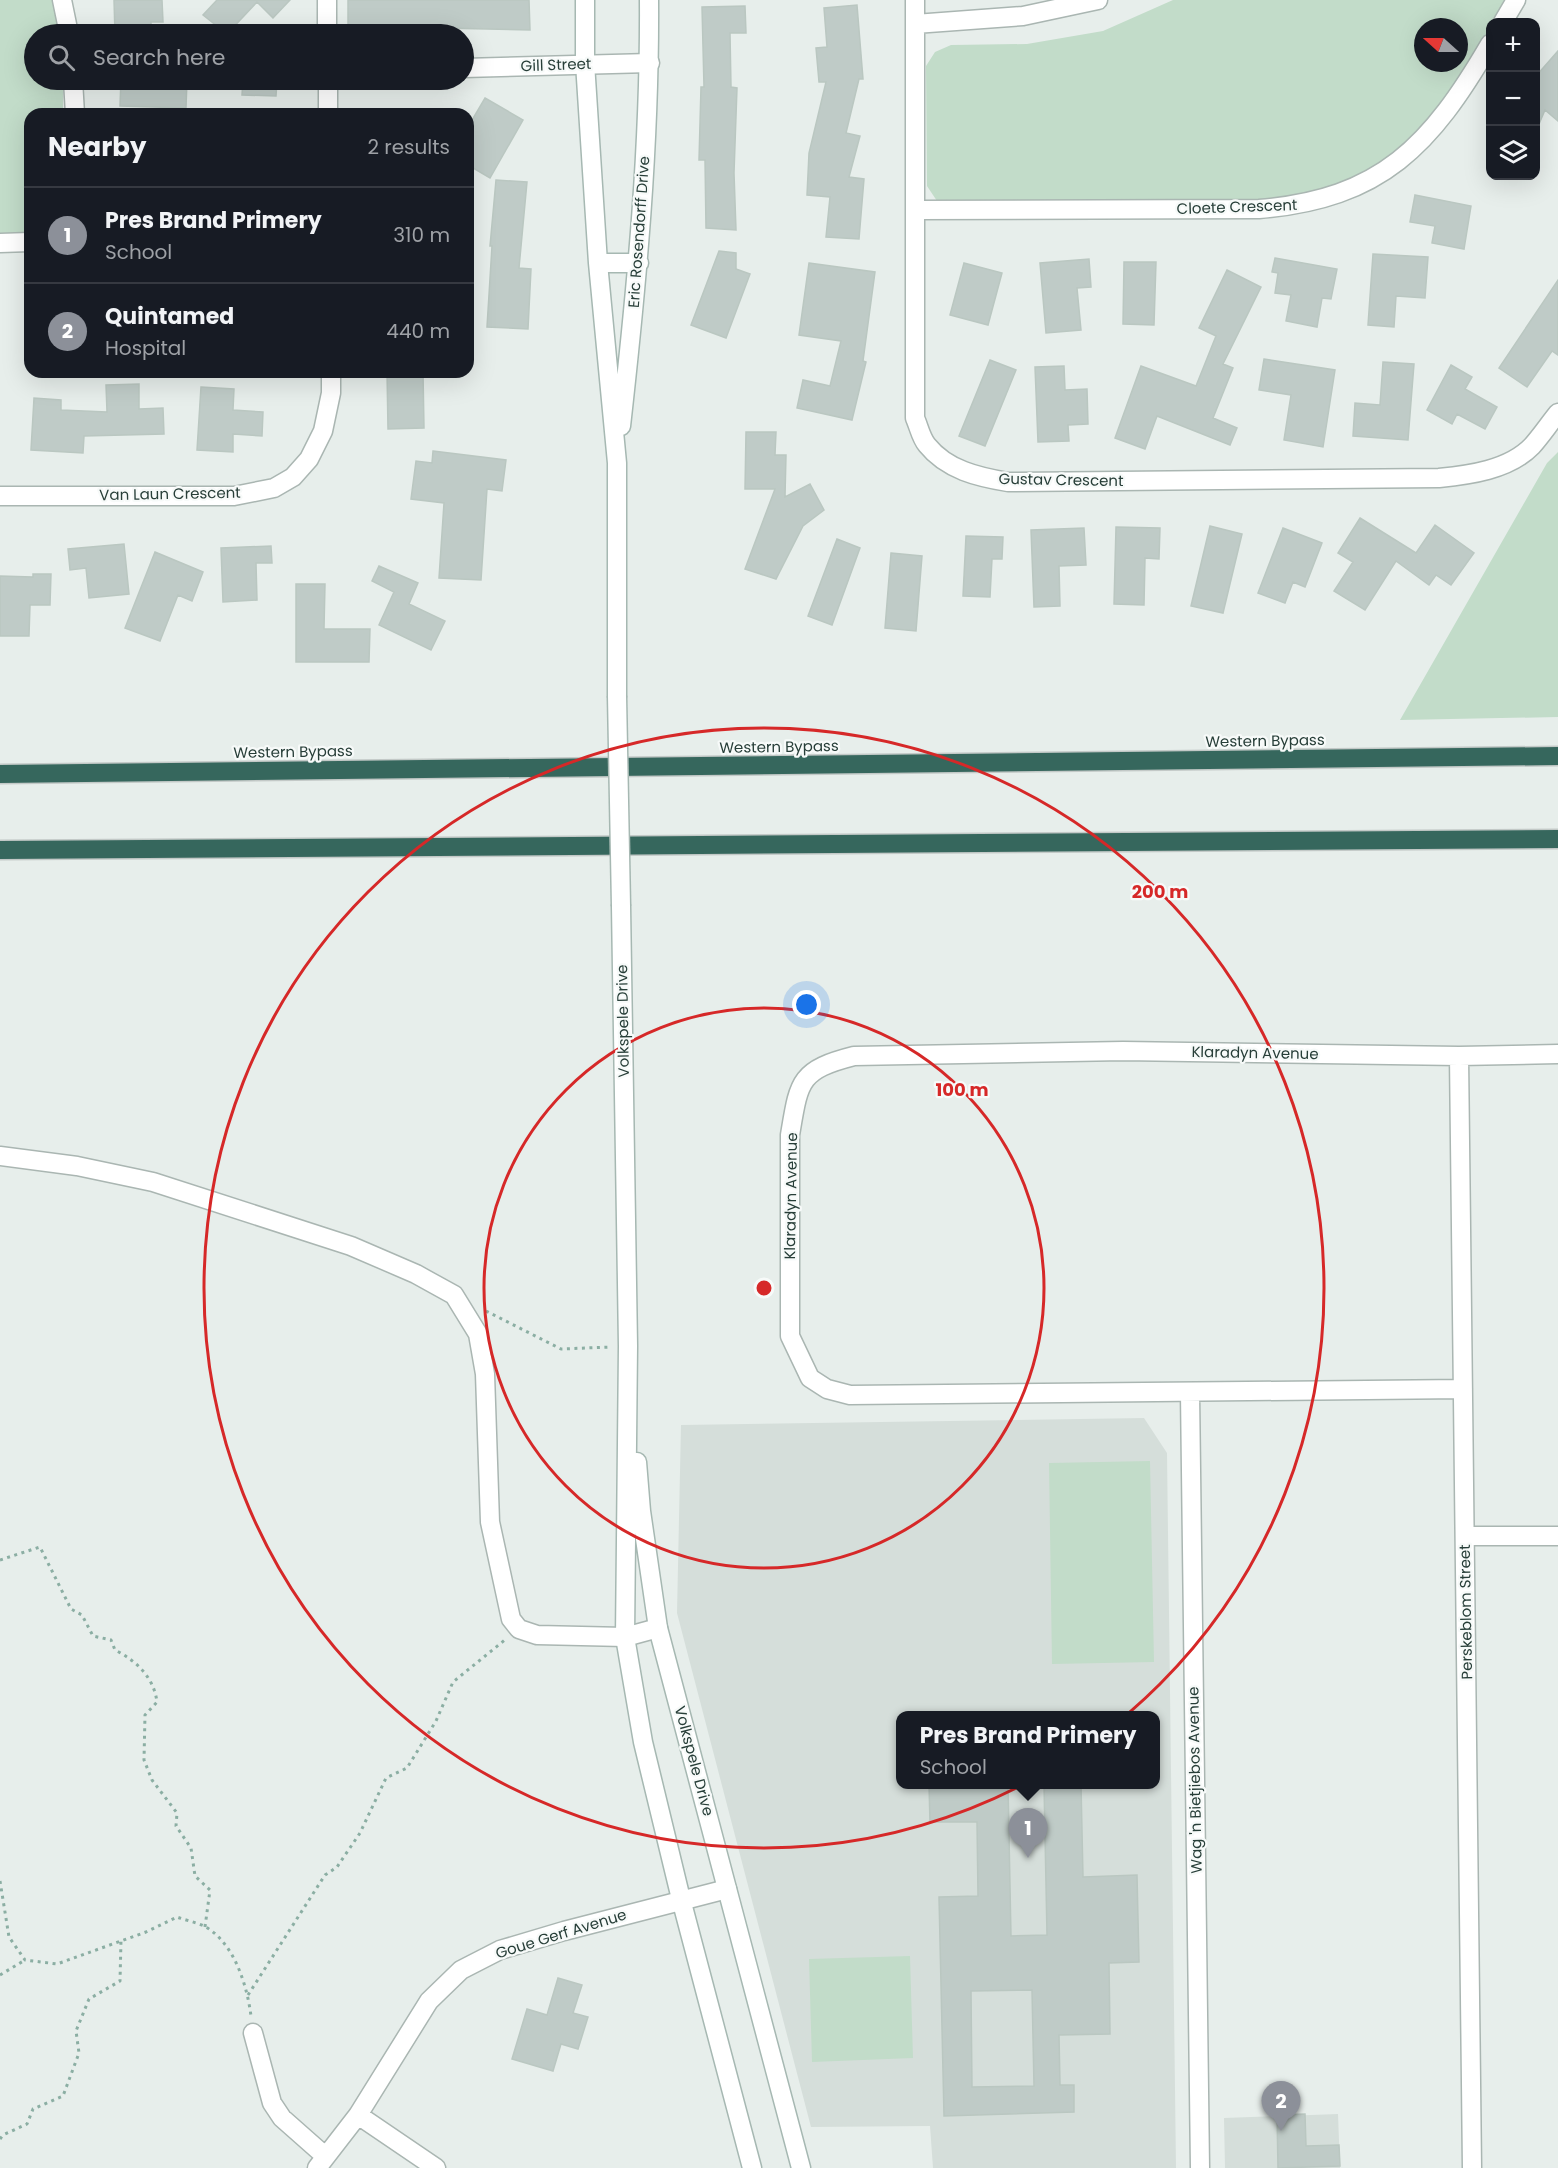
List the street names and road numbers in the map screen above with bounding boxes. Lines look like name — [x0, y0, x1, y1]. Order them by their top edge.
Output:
street label: Gill Street — [520, 53, 592, 76]
street label: Eric Rosendorff Drive — [623, 155, 654, 309]
street label: Cloete Crescent — [1176, 194, 1298, 219]
street label: Gustav Crescent — [998, 468, 1124, 491]
street label: Van Laun Crescent — [99, 482, 241, 505]
street label: Western Bypass — [1205, 729, 1325, 752]
street label: Western Bypass — [719, 735, 839, 758]
street label: Western Bypass — [233, 740, 353, 763]
street label: Volkspele Drive — [611, 964, 634, 1078]
street label: Klaradyn Avenue — [1191, 1041, 1319, 1064]
street label: Klaradyn Avenue — [779, 1132, 802, 1260]
street label: Perskeblom Street — [1454, 1544, 1477, 1680]
street label: Wag 'n Bietjiebos Avenue — [1182, 1686, 1207, 1874]
street label: Volkspele Drive — [670, 1704, 719, 1818]
street label: Goue Gerf Avenue — [493, 1904, 629, 1963]

